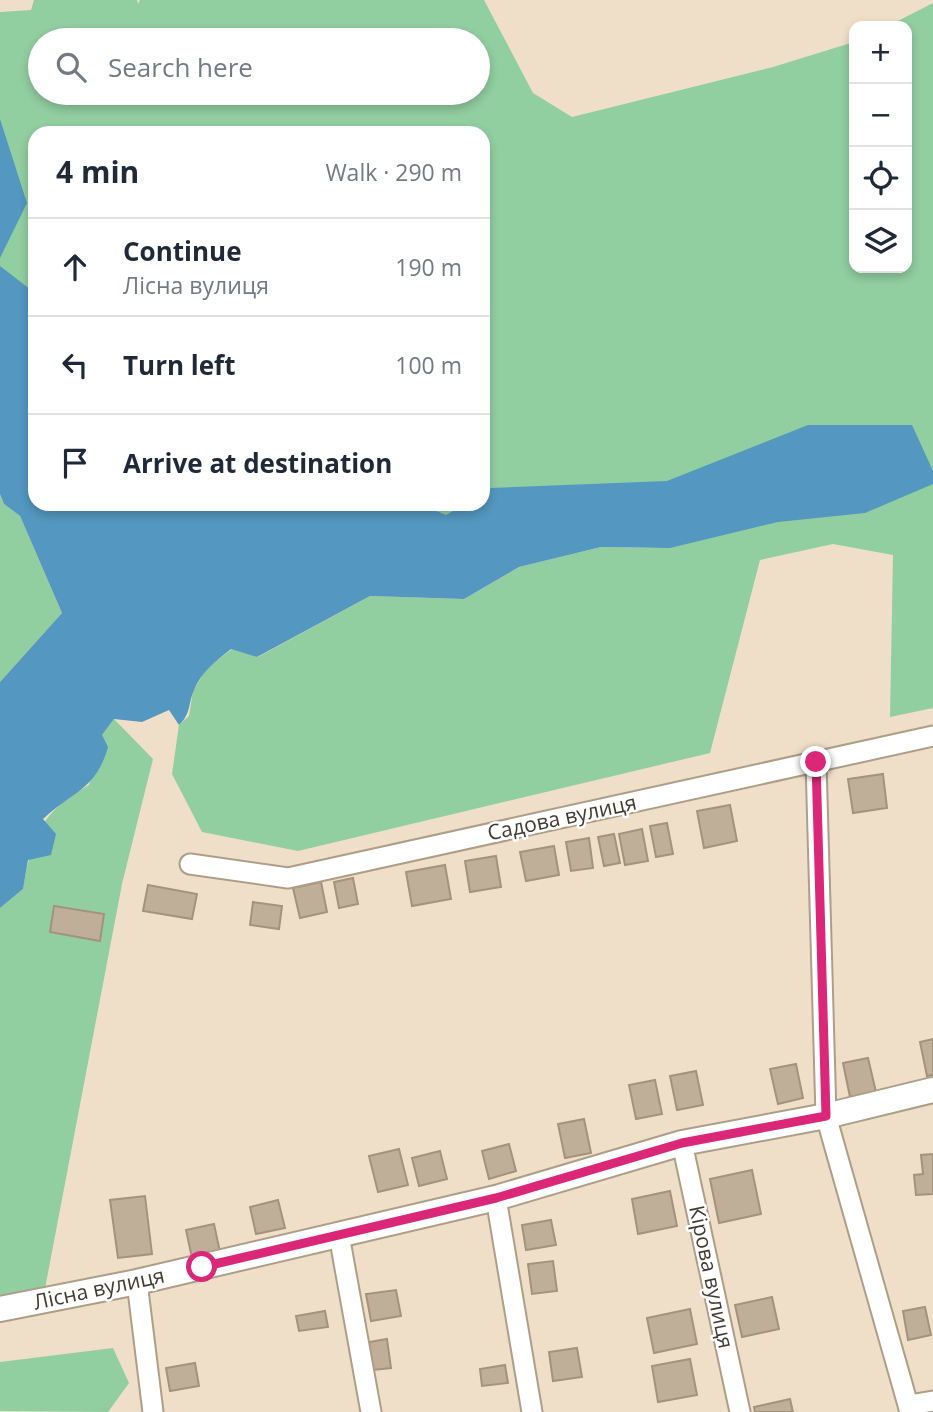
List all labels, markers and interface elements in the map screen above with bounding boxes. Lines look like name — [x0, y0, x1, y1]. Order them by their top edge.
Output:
map controls — [849, 21, 912, 273]
button: + — [849, 21, 912, 84]
search box — [28, 28, 490, 105]
icon: search — [52, 48, 90, 86]
text: Search here — [108, 49, 253, 85]
button: − — [849, 84, 912, 147]
button: locate — [849, 147, 912, 210]
text: 4 min — [56, 151, 139, 192]
text: Walk · 290 m — [325, 156, 462, 188]
button: layers — [849, 210, 912, 273]
text: Continue — [123, 233, 242, 269]
icon: ahead — [56, 248, 94, 286]
text: 190 m — [395, 251, 462, 283]
text: Лісна вулиця — [123, 269, 269, 301]
icon: left — [56, 346, 94, 384]
text: Turn left — [123, 347, 235, 383]
text: 100 m — [395, 349, 462, 381]
icon: arrive — [56, 444, 94, 482]
text: Arrive at destination — [123, 445, 392, 481]
route end — [800, 746, 831, 777]
street label: Садова вулиця — [485, 788, 639, 846]
street label: Кірова вулиця — [683, 1203, 741, 1351]
route start — [186, 1251, 217, 1282]
street label: Лісна вулиця — [31, 1260, 167, 1316]

